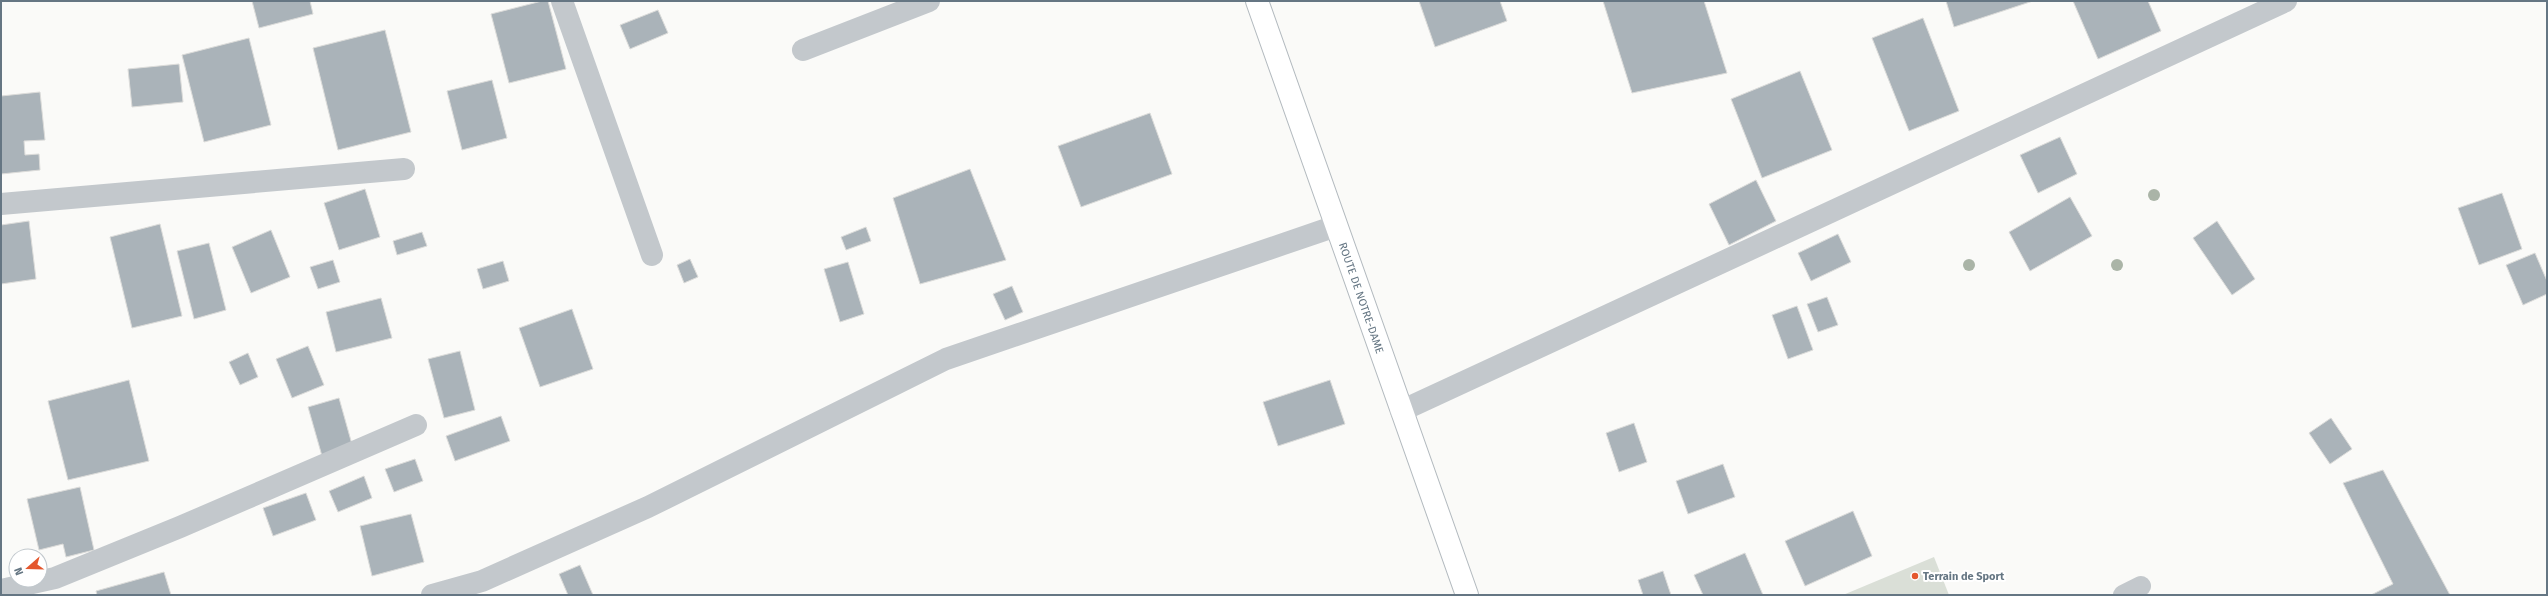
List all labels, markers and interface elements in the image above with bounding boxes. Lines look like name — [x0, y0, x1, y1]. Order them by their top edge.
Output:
street label: ROUTE DE NOTRE-DAME — [1336, 241, 1386, 355]
north arrow — [8, 548, 48, 588]
text: N — [12, 566, 26, 577]
place label: Terrain de Sport — [1923, 570, 2005, 583]
marker: Terrain de Sport — [1910, 571, 1920, 581]

